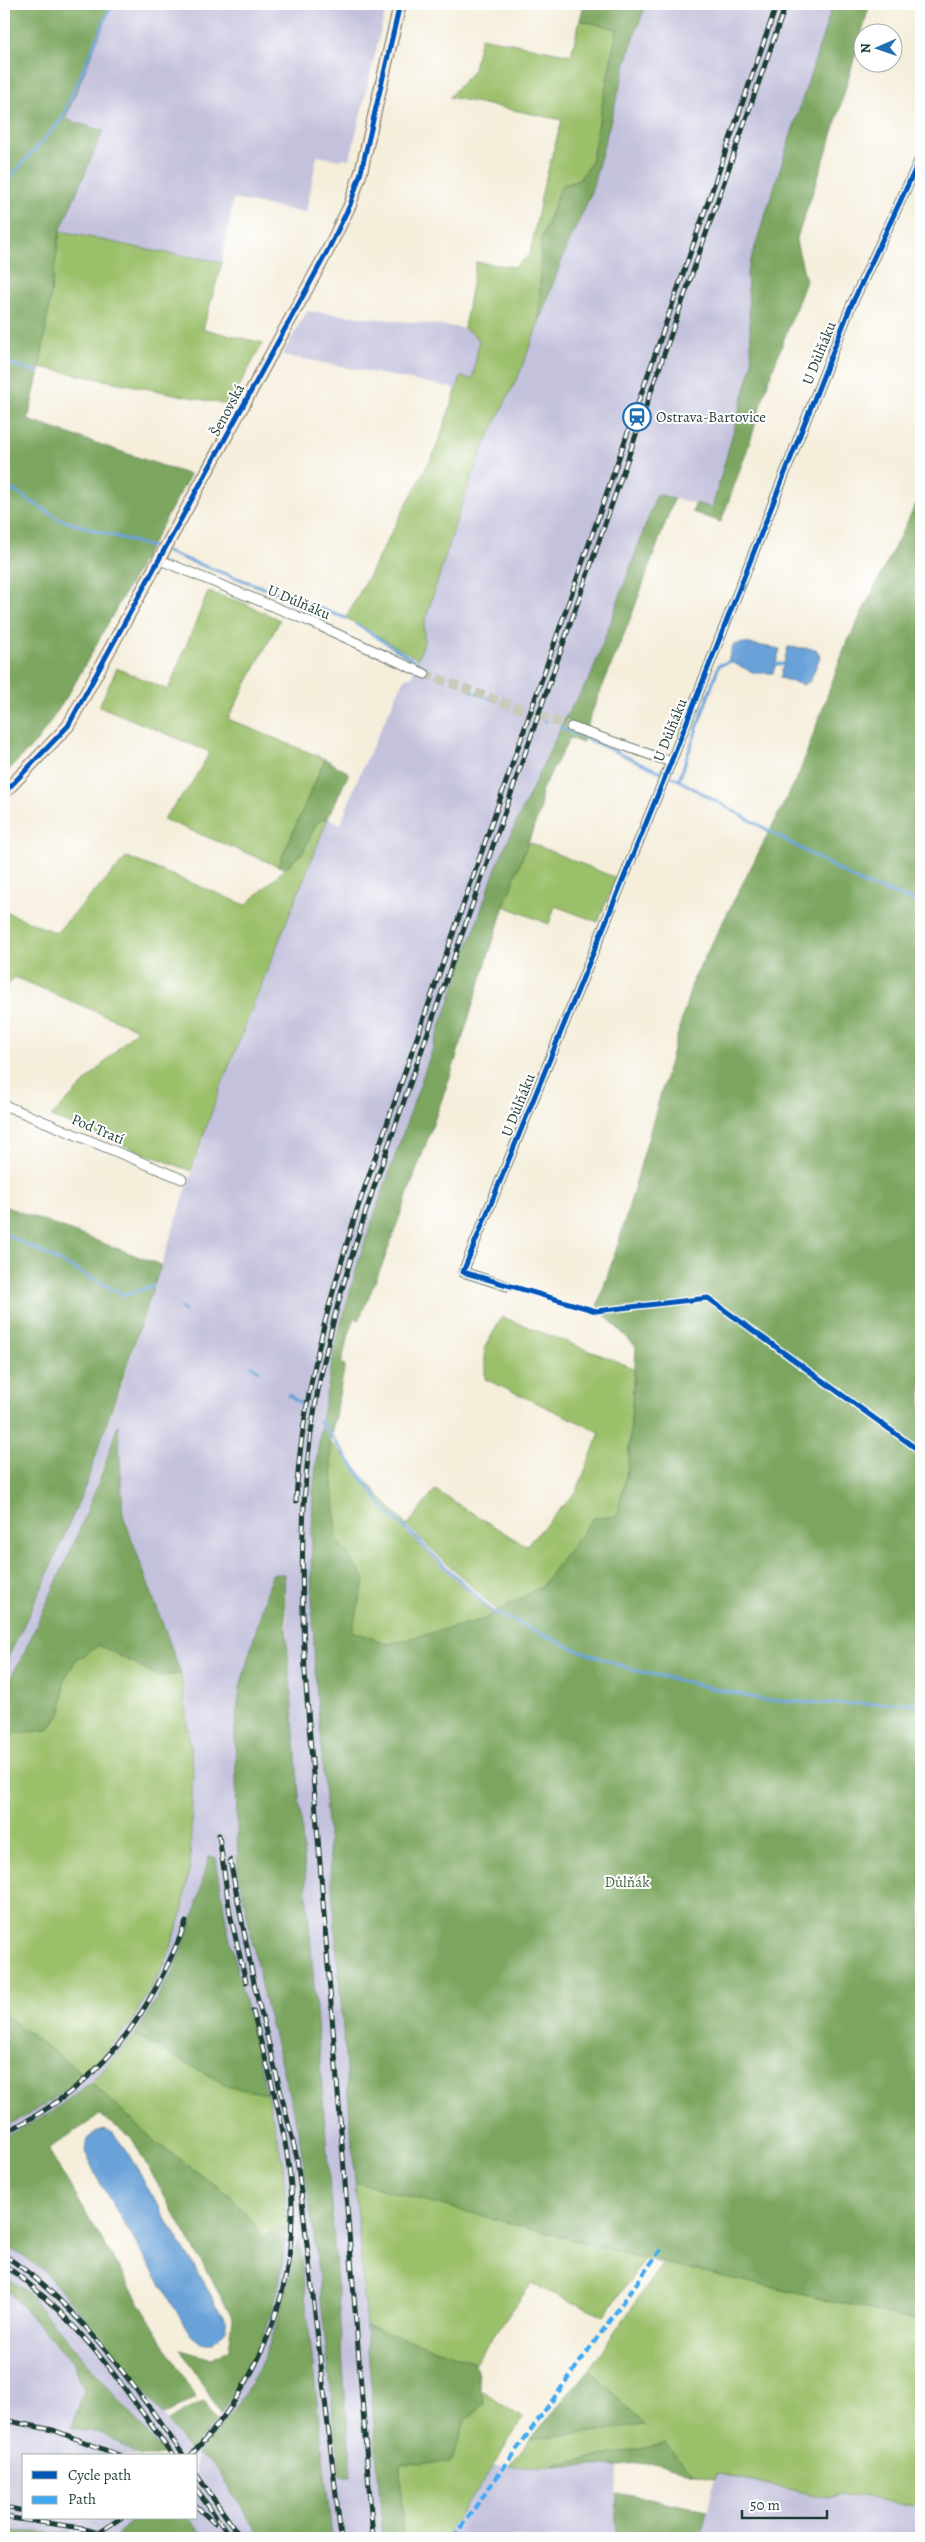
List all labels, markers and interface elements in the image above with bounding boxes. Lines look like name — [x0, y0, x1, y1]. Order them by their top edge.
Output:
north arrow — [852, 22, 902, 72]
text: N — [856, 43, 875, 54]
street label: U Důlňáku — [797, 318, 841, 388]
street label: Šenovská — [205, 380, 249, 440]
station icon: Ostrava-Bartovice — [622, 402, 652, 432]
place label: Ostrava-Bartovice — [656, 407, 766, 427]
street label: U Důlňáku — [264, 580, 334, 625]
street label: U Důlňáku — [648, 695, 692, 765]
street label: U Důlňáku — [496, 1070, 540, 1140]
street label: Pod Tratí — [69, 1109, 127, 1149]
park label: Důlňák — [604, 1872, 650, 1892]
legend — [22, 2454, 198, 2520]
text: Cycle path — [68, 2465, 131, 2485]
scale bar — [742, 2487, 828, 2519]
text: Path — [68, 2489, 96, 2509]
text: 50 m — [750, 2495, 780, 2515]

